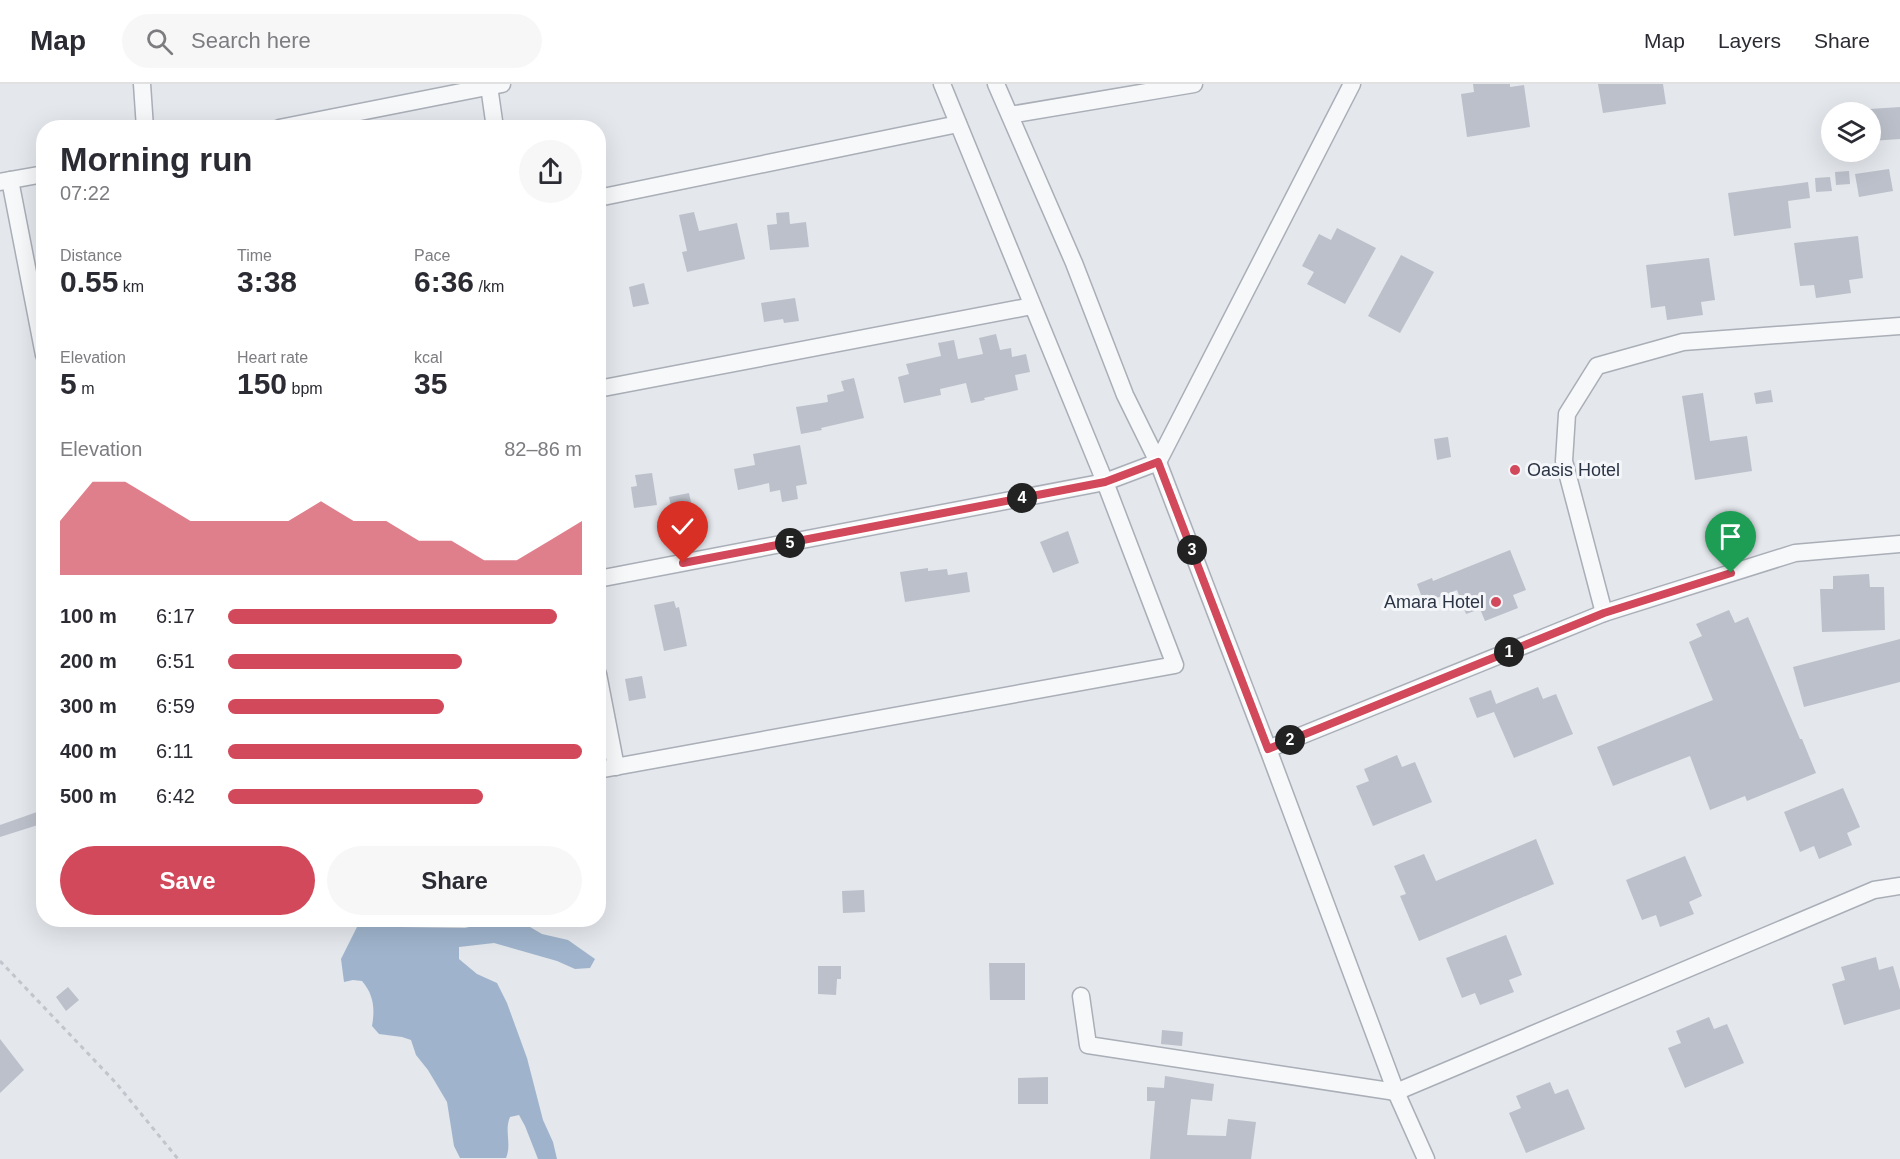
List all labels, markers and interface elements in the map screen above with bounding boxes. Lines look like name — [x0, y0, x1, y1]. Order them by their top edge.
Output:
search box — [122, 14, 542, 68]
text: Map — [30, 25, 86, 56]
icon: search — [143, 25, 176, 58]
text: Search here — [191, 28, 311, 53]
text: Map — [1644, 29, 1685, 52]
text: Layers — [1718, 29, 1781, 52]
text: Share — [1814, 29, 1870, 52]
map controls — [1821, 102, 1881, 162]
button: layers — [1821, 102, 1881, 162]
button: share — [519, 140, 582, 203]
text: Morning run — [60, 141, 252, 178]
text: 07:22 — [60, 182, 110, 204]
text: Distance — [60, 247, 122, 264]
text: Time — [237, 247, 272, 264]
text: Pace — [414, 247, 450, 264]
text: 0.55 — [60, 265, 118, 298]
text: 3:38 — [237, 265, 297, 298]
text: 6:36 — [414, 265, 474, 298]
text: km — [118, 278, 144, 295]
text: /km — [474, 278, 504, 295]
text: Elevation — [60, 349, 126, 366]
text: Heart rate — [237, 349, 308, 366]
text: kcal — [414, 349, 442, 366]
text: 5 — [60, 367, 77, 400]
text: 150 — [237, 367, 287, 400]
text: 35 — [414, 367, 447, 400]
text: m — [77, 380, 94, 397]
text: bpm — [287, 380, 323, 397]
text: Elevation — [60, 438, 142, 460]
text: 82–86 m — [504, 438, 582, 460]
place label: Oasis Hotel — [1527, 460, 1620, 480]
marker: Oasis Hotel — [1508, 463, 1522, 477]
pin: 4 — [1007, 483, 1037, 513]
text: 4 — [1018, 489, 1026, 506]
pin — [657, 501, 708, 563]
icon: check — [666, 510, 699, 543]
pin — [1705, 511, 1756, 573]
icon: arrive — [1714, 520, 1747, 553]
pin: 5 — [775, 528, 805, 558]
text: 5 — [786, 534, 794, 551]
pin: 3 — [1177, 535, 1207, 565]
text: 3 — [1188, 541, 1196, 558]
place label: Amara Hotel — [1384, 592, 1484, 612]
marker: Amara Hotel — [1489, 595, 1503, 609]
text: 100 m — [60, 605, 117, 627]
text: 6:17 — [156, 605, 195, 627]
pin: 1 — [1494, 637, 1524, 667]
text: 1 — [1505, 643, 1513, 660]
text: 200 m — [60, 650, 117, 672]
text: 6:51 — [156, 650, 195, 672]
text: 300 m — [60, 695, 117, 717]
text: 6:59 — [156, 695, 195, 717]
pin: 2 — [1275, 725, 1305, 755]
text: 2 — [1286, 731, 1294, 748]
text: 400 m — [60, 740, 117, 762]
text: 6:11 — [156, 740, 193, 762]
text: 500 m — [60, 785, 117, 807]
text: 6:42 — [156, 785, 195, 807]
button: Save — [60, 846, 315, 915]
button: Share — [327, 846, 582, 915]

